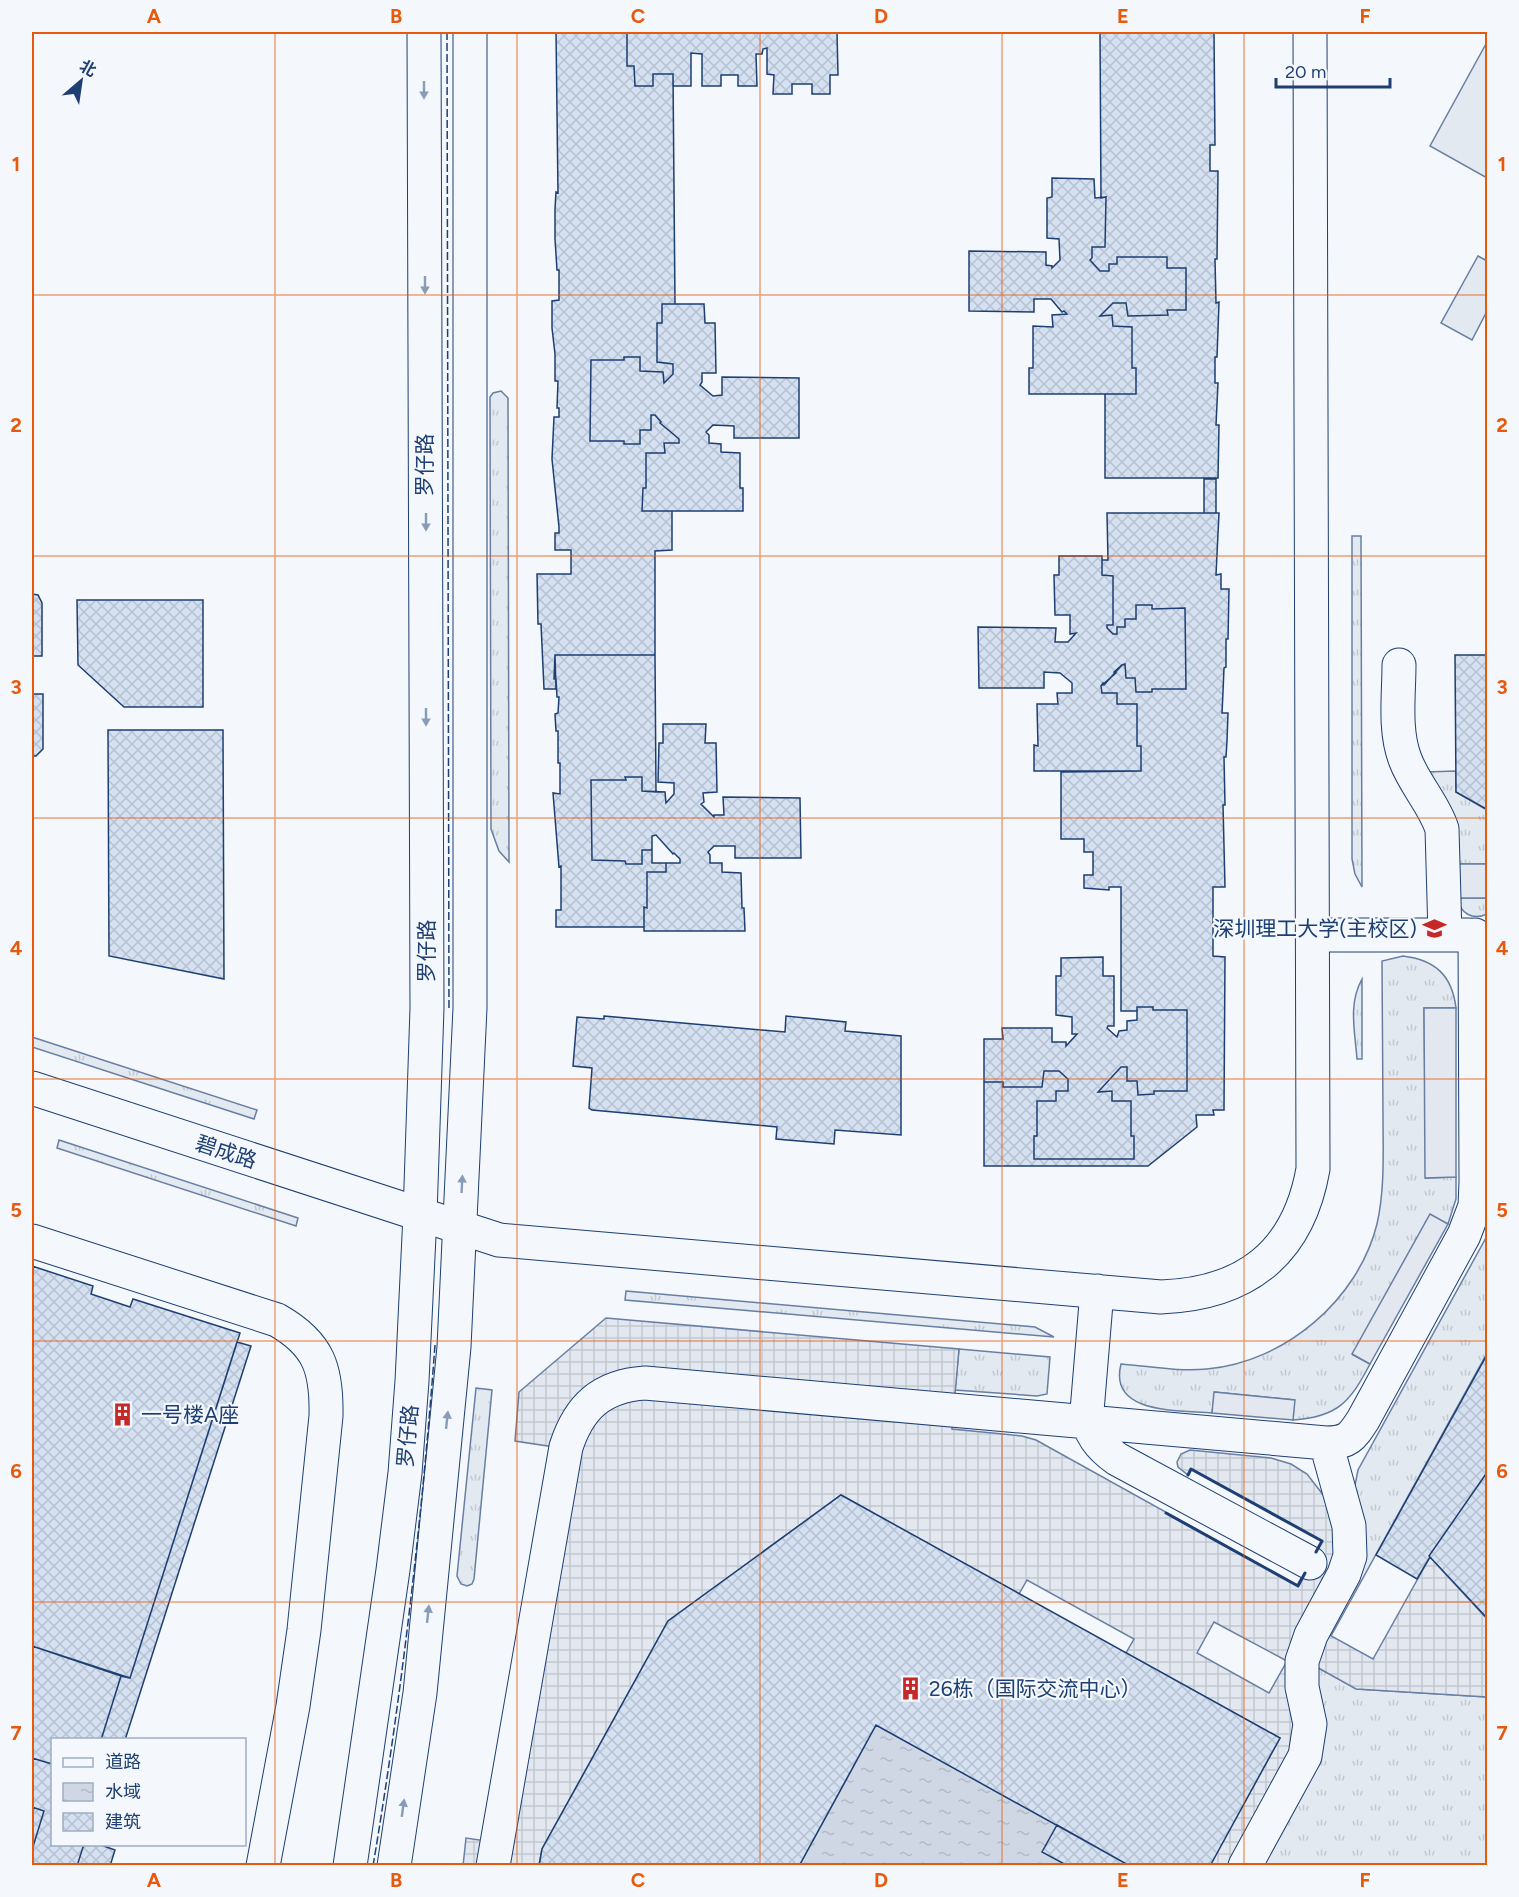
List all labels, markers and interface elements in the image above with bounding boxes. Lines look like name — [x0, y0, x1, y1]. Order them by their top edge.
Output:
text: A — [147, 4, 162, 28]
text: B — [390, 4, 402, 28]
text: C — [631, 4, 645, 28]
text: D — [874, 4, 888, 28]
text: E — [1117, 4, 1129, 28]
text: F — [1359, 4, 1371, 28]
north arrow — [51, 51, 111, 111]
scale bar — [1276, 51, 1390, 89]
text: 北 — [76, 56, 100, 81]
text: 20 m — [1285, 61, 1326, 83]
one-way arrow — [419, 80, 429, 99]
text: 1 — [12, 152, 20, 176]
text: 1 — [1498, 152, 1506, 176]
one-way arrow — [420, 275, 430, 294]
text: 2 — [10, 413, 22, 437]
text: 2 — [1496, 413, 1508, 437]
street label: 罗仔路 — [412, 434, 437, 497]
one-way arrow — [421, 512, 431, 531]
text: 3 — [10, 675, 22, 699]
text: 3 — [1496, 675, 1508, 699]
one-way arrow — [421, 707, 431, 726]
place label: 深圳理工大学(主校区) — [1213, 916, 1417, 941]
school or university icon: 深圳理工大学(主校区) — [1422, 916, 1448, 942]
street label: 罗仔路 — [414, 920, 439, 983]
text: 4 — [10, 936, 23, 960]
text: 4 — [1496, 936, 1509, 960]
street label: 碧成路 — [192, 1130, 260, 1173]
one-way arrow — [458, 1174, 467, 1193]
text: 5 — [10, 1198, 22, 1222]
text: 5 — [1496, 1198, 1508, 1222]
building icon: 一号楼A座 — [110, 1402, 136, 1428]
place label: 一号楼A座 — [141, 1402, 239, 1427]
street label: 罗仔路 — [392, 1403, 423, 1468]
one-way arrow — [442, 1411, 452, 1430]
text: 6 — [10, 1459, 22, 1483]
text: 6 — [1496, 1459, 1508, 1483]
one-way arrow — [423, 1605, 433, 1624]
building icon: 26栋（国际交流中心） — [898, 1676, 924, 1702]
place label: 26栋（国际交流中心） — [929, 1676, 1142, 1701]
text: 7 — [10, 1721, 22, 1745]
text: 7 — [1496, 1721, 1508, 1745]
legend — [51, 1738, 246, 1846]
text: 道路 — [105, 1751, 141, 1773]
text: 水域 — [105, 1781, 141, 1803]
one-way arrow — [399, 1798, 408, 1817]
text: 建筑 — [105, 1811, 141, 1833]
text: A — [147, 1868, 162, 1892]
text: B — [390, 1868, 402, 1892]
text: C — [631, 1868, 645, 1892]
text: D — [874, 1868, 888, 1892]
text: E — [1117, 1868, 1129, 1892]
text: F — [1359, 1868, 1371, 1892]

